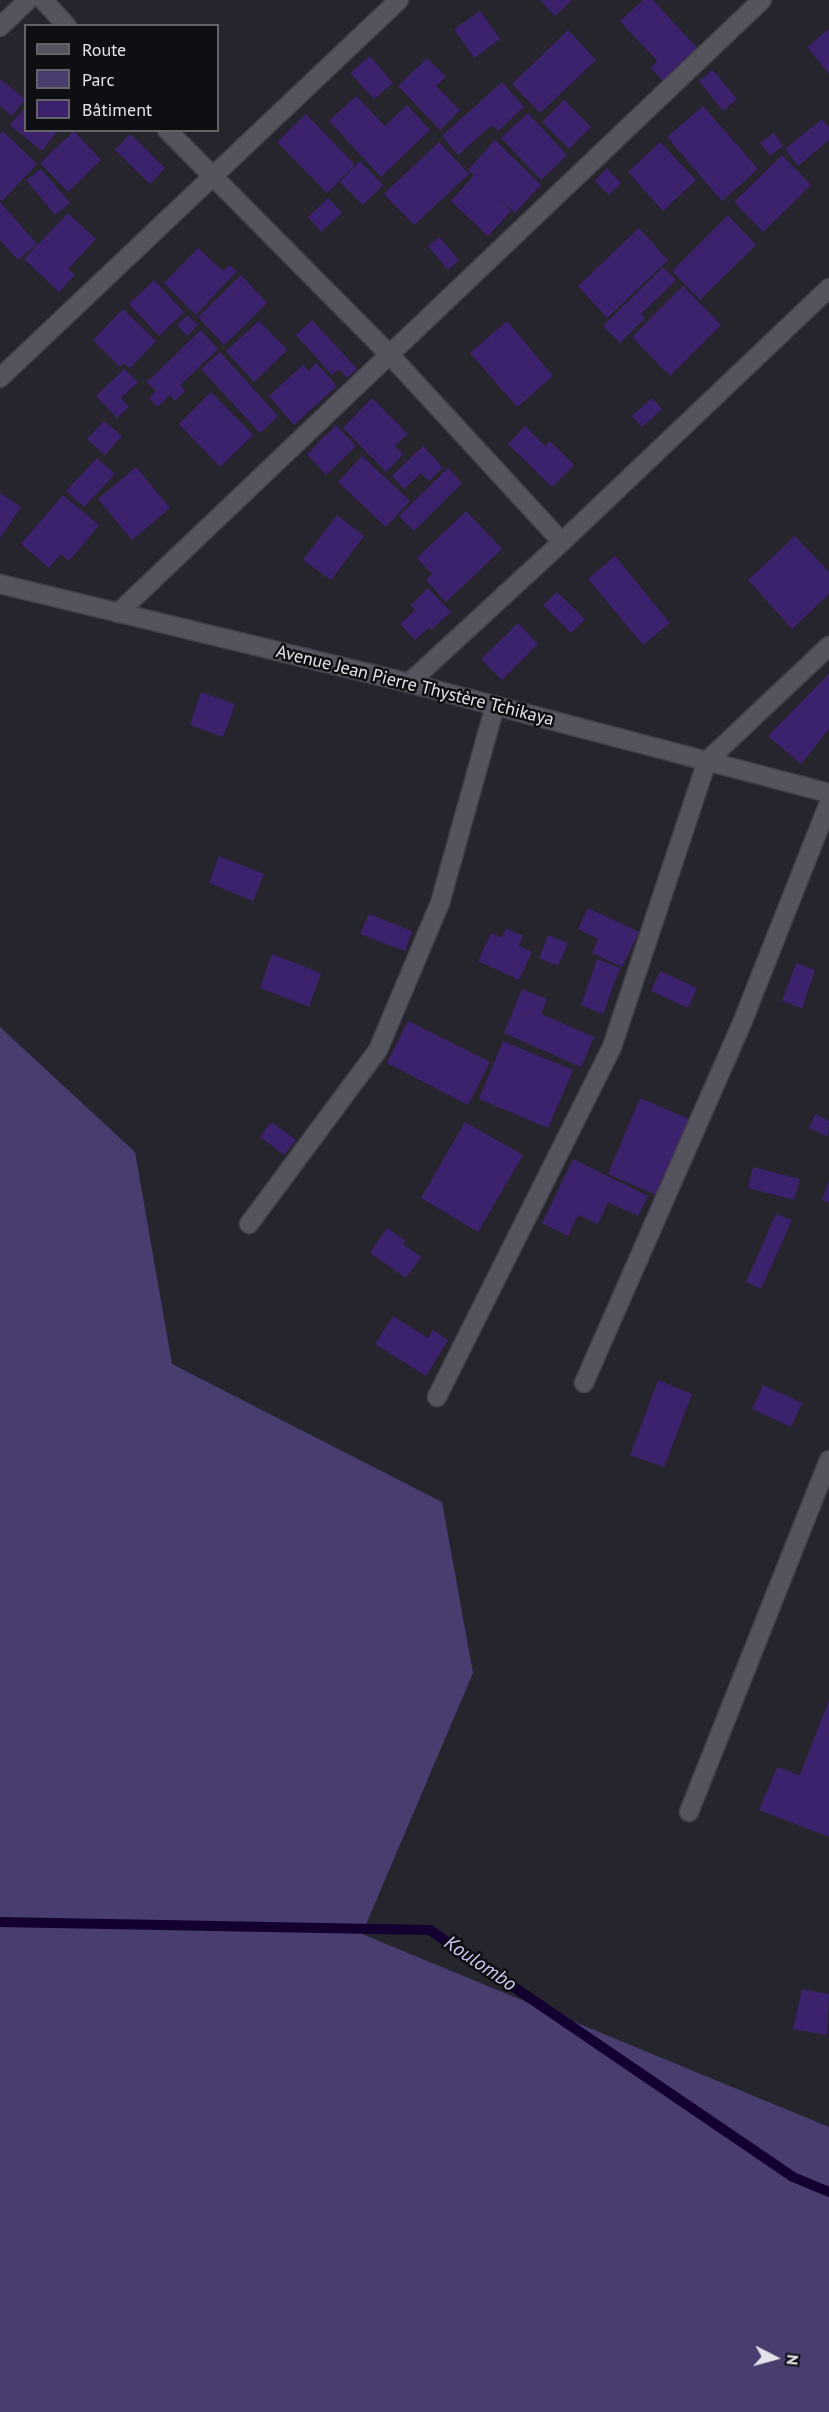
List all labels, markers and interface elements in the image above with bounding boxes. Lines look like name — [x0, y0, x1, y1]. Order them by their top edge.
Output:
legend — [24, 24, 219, 132]
text: Route — [82, 38, 126, 61]
text: Parc — [82, 68, 115, 91]
text: Bâtiment — [82, 98, 152, 121]
street label: Avenue Jean Pierre Thystère Tchikaya — [274, 641, 556, 731]
water label: Koulombo — [439, 1931, 521, 1997]
north arrow — [745, 2328, 805, 2388]
text: N — [782, 2354, 803, 2366]

